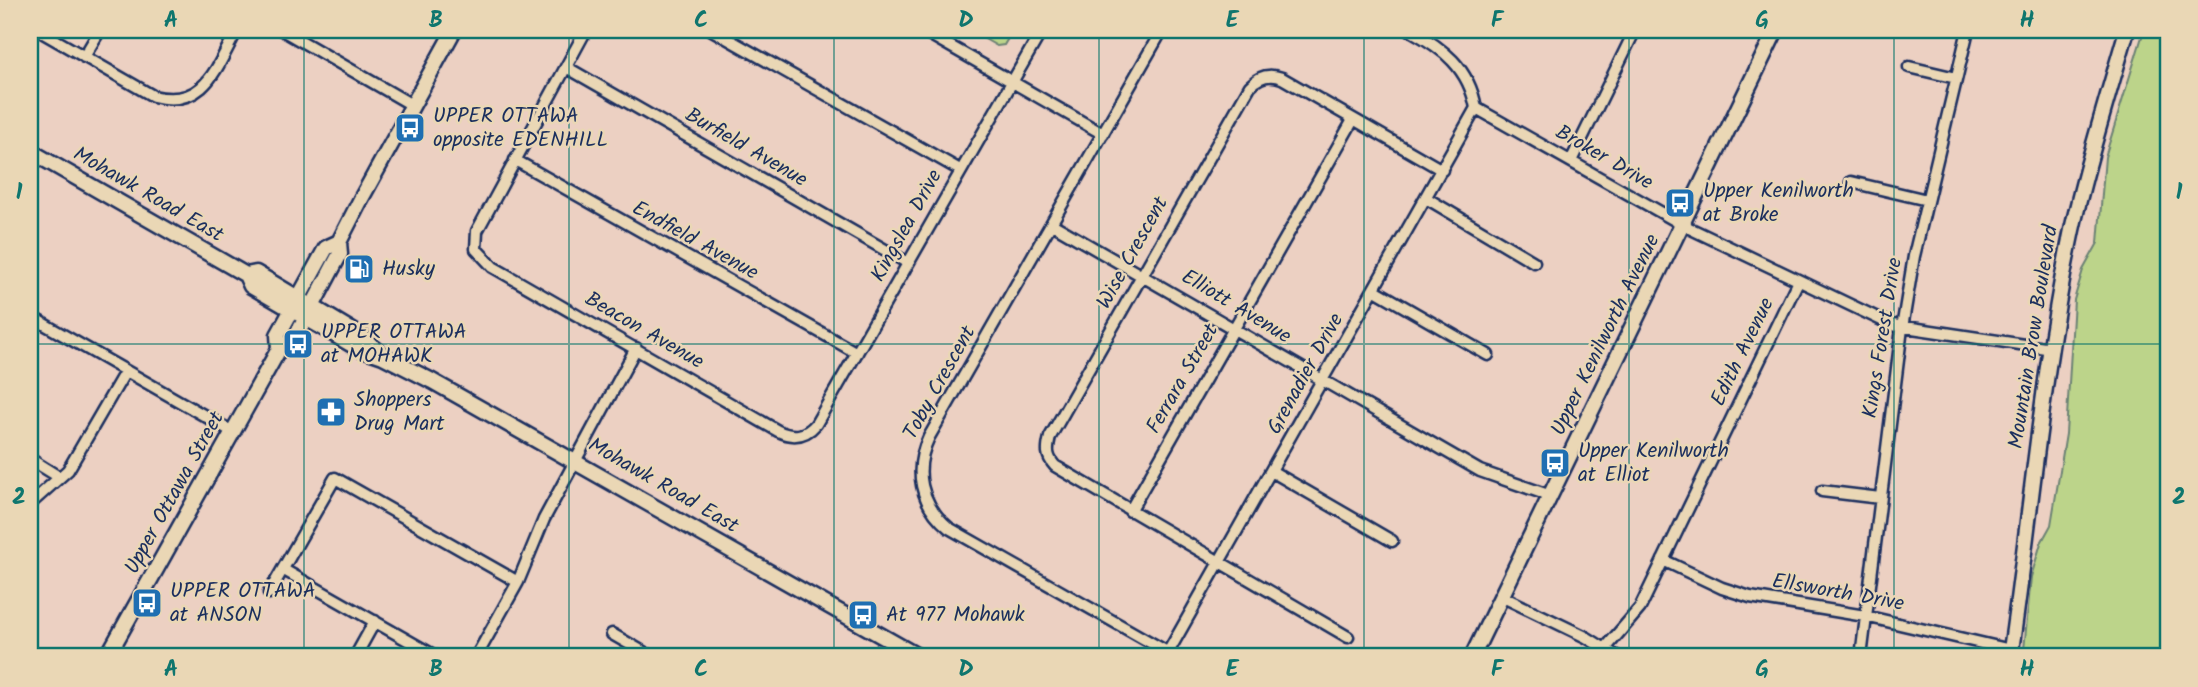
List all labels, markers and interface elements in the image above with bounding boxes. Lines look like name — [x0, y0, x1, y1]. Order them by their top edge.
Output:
text: A — [164, 3, 178, 39]
text: B — [429, 3, 443, 39]
text: C — [694, 3, 708, 39]
text: D — [958, 3, 974, 39]
text: E — [1226, 3, 1240, 39]
text: F — [1491, 3, 1505, 39]
text: G — [1755, 3, 1769, 39]
text: H — [2020, 3, 2035, 39]
street label: Burfield Avenue — [678, 99, 814, 197]
place label: UPPER OTTAWA opposite EDENHILL — [433, 100, 608, 157]
bus stop icon: UPPER OTTAWA opposite EDENHILL — [393, 111, 427, 145]
street label: Broker Drive — [1549, 117, 1660, 200]
street label: Mohawk Road East — [66, 138, 230, 252]
street label: Kingslea Drive — [862, 163, 952, 288]
text: 1 — [16, 175, 23, 211]
place label: Upper Kenilworth at Broke — [1703, 175, 1854, 232]
text: 1 — [2176, 175, 2183, 211]
bus stop icon: Upper Kenilworth at Broke — [1663, 186, 1697, 220]
street label: Wise Crescent — [1088, 190, 1178, 315]
street label: Endfield Avenue — [626, 193, 765, 290]
street label: Mountain Brow Boulevard — [2000, 222, 2068, 451]
street label: Upper Kenilworth Avenue — [1543, 228, 1669, 442]
fuel station icon: Husky — [342, 252, 376, 286]
place label: Husky — [382, 253, 435, 286]
street label: Kings Forest Drive — [1854, 255, 1912, 421]
street label: Elliott Avenue — [1175, 261, 1298, 353]
street label: Beacon Avenue — [578, 283, 710, 379]
street label: Edith Avenue — [1702, 292, 1784, 412]
street label: Grenadier Drive — [1259, 307, 1353, 441]
place label: UPPER OTTAWA at MOHAWK — [321, 316, 467, 373]
street label: Ferrara Street — [1138, 317, 1228, 440]
street label: Toby Crescent — [895, 319, 985, 446]
bus stop icon: UPPER OTTAWA at MOHAWK — [281, 327, 315, 361]
place label: Shoppers Drug Mart — [354, 384, 445, 441]
pharmacy icon: Shoppers Drug Mart — [314, 395, 348, 429]
street label: Upper Ottawa Street — [116, 405, 234, 581]
street label: Mohawk Road East — [581, 429, 745, 543]
place label: Upper Kenilworth at Elliot — [1578, 435, 1729, 492]
bus stop icon: Upper Kenilworth at Elliot — [1538, 446, 1572, 480]
text: 2 — [12, 480, 26, 516]
text: 2 — [2172, 480, 2186, 516]
street label: Ellsworth Drive — [1769, 565, 1907, 621]
place label: UPPER OTTAWA at ANSON — [170, 575, 316, 632]
bus stop icon: UPPER OTTAWA at ANSON — [130, 586, 164, 620]
bus stop icon: At 977 Mohawk — [846, 598, 880, 632]
place label: At 977 Mohawk — [886, 599, 1025, 632]
text: A — [164, 652, 178, 687]
text: B — [429, 652, 443, 687]
text: C — [694, 652, 708, 687]
text: D — [958, 652, 974, 687]
text: E — [1226, 652, 1240, 687]
text: F — [1491, 652, 1505, 687]
text: G — [1755, 652, 1769, 687]
text: H — [2020, 652, 2035, 687]

